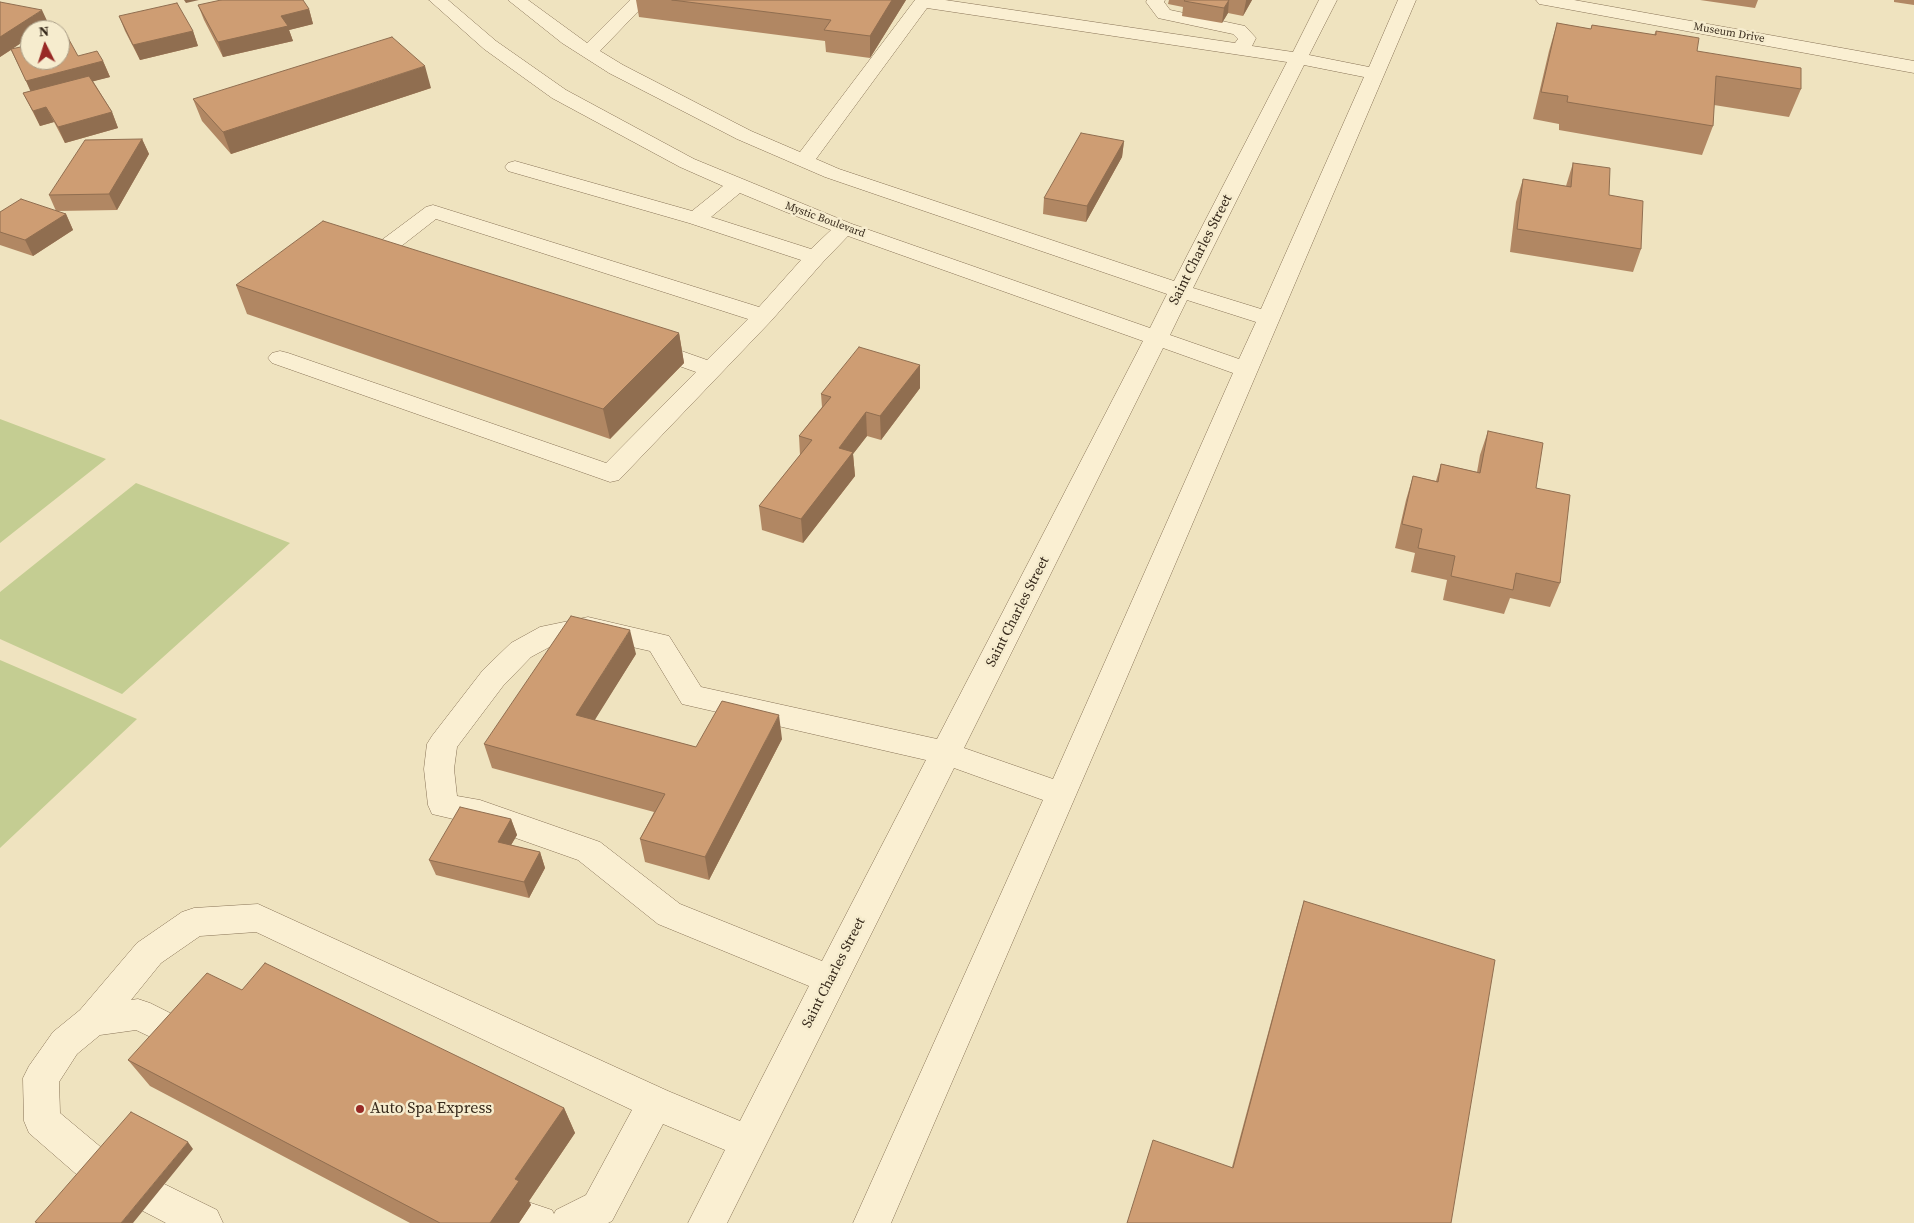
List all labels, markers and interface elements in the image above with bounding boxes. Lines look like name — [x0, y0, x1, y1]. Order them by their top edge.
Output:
north arrow — [20, 20, 70, 70]
street label: Museum Drive — [1692, 20, 1766, 46]
text: N — [38, 21, 50, 41]
street label: Saint Charles Street — [1166, 192, 1236, 308]
street label: Mystic Boulevard — [783, 199, 867, 241]
street label: Saint Charles Street — [983, 554, 1053, 670]
street label: Saint Charles Street — [799, 915, 869, 1031]
place label: Auto Spa Express — [370, 1099, 492, 1119]
marker: Auto Spa Express — [354, 1103, 366, 1115]

